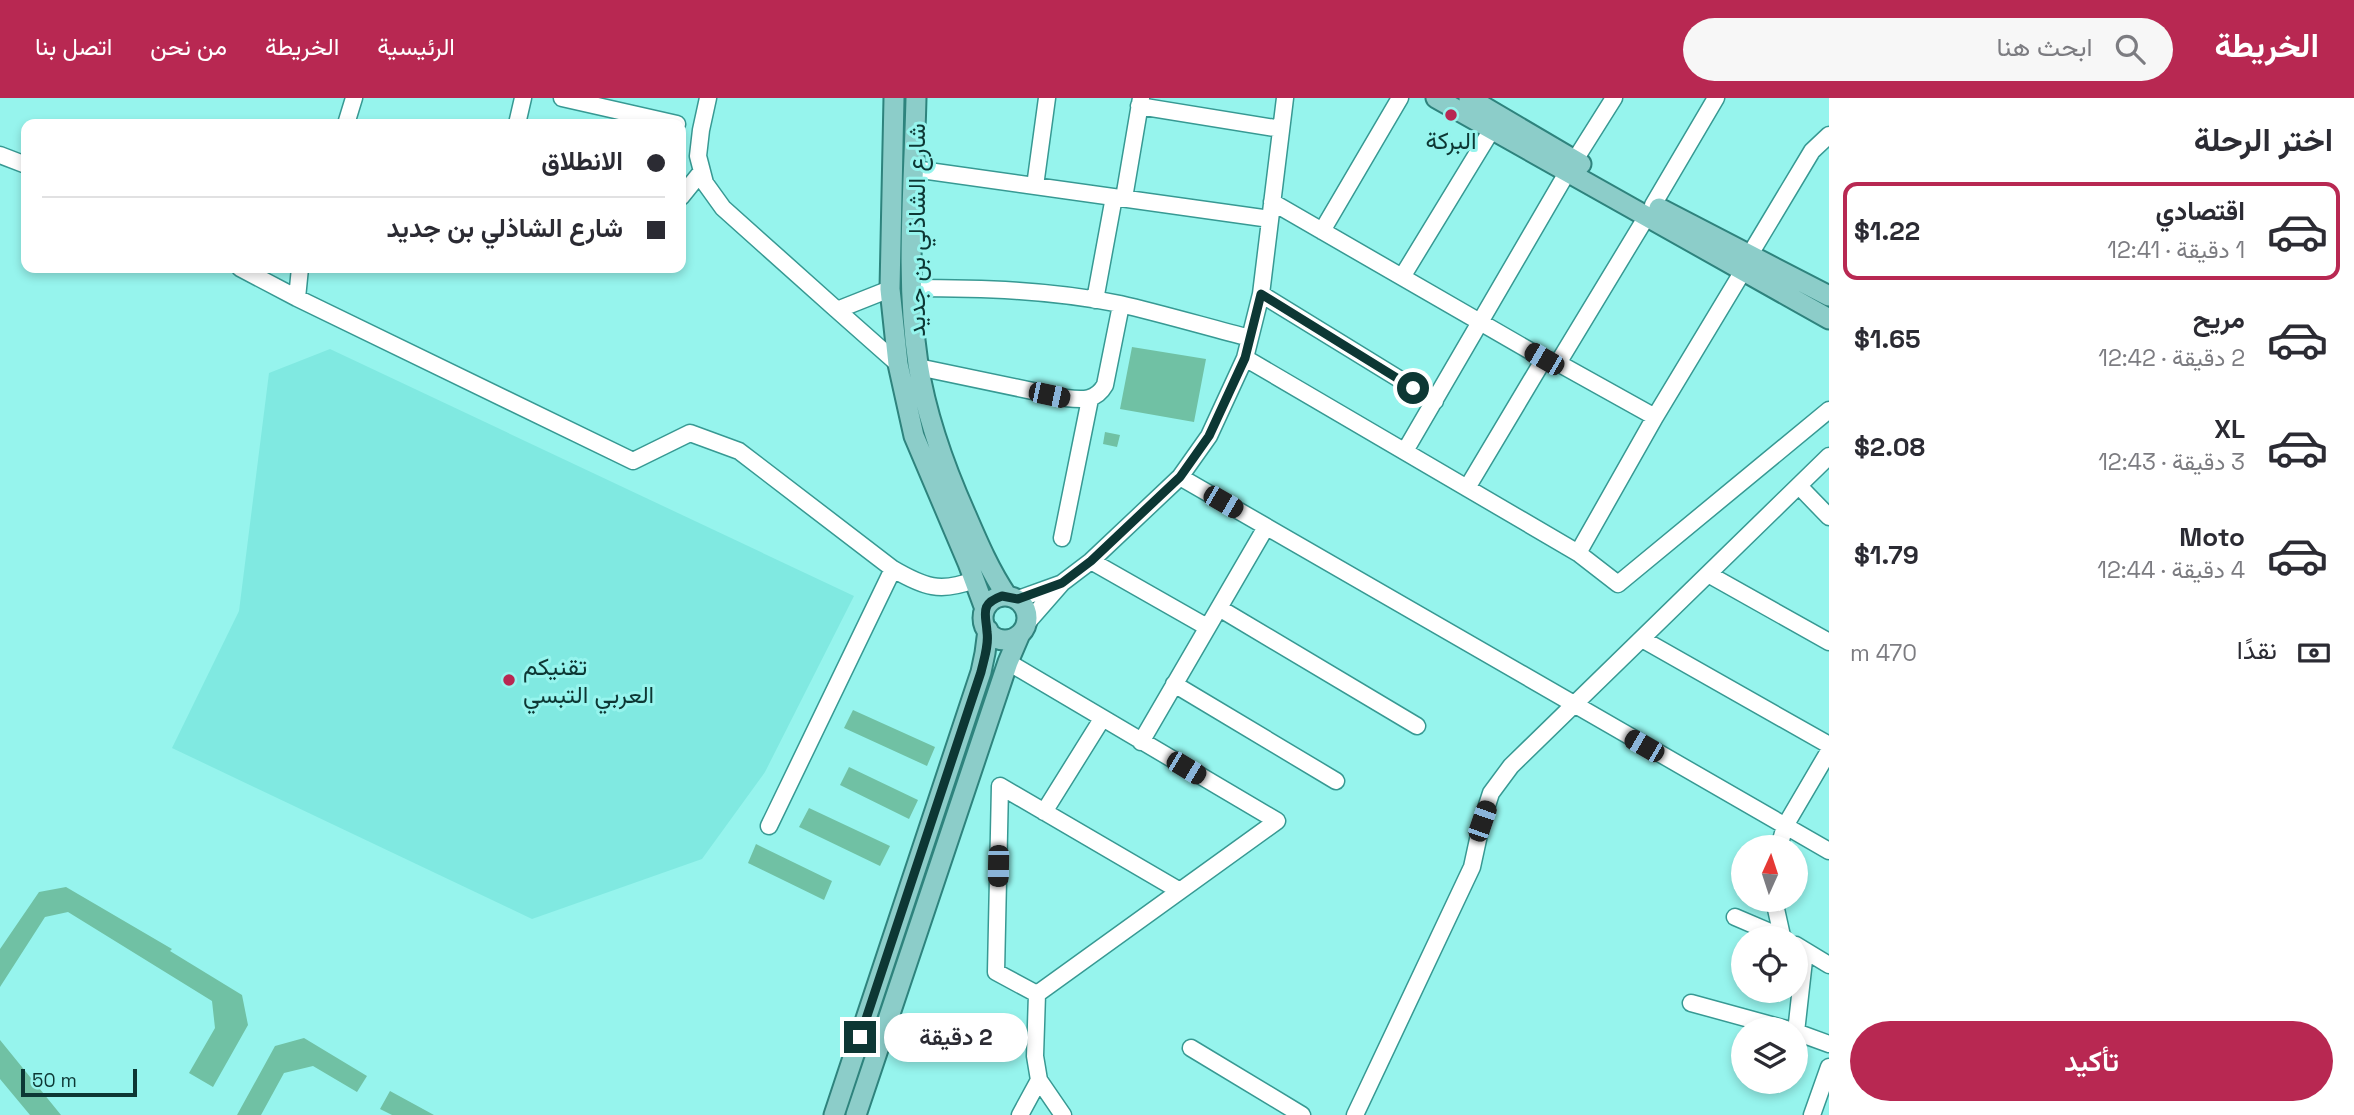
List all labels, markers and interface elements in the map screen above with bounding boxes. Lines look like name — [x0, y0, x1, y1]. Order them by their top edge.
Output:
search box — [1683, 18, 2173, 81]
text: الخريطة — [2215, 25, 2319, 67]
text: ابحث هنا — [1997, 30, 2093, 64]
icon: search — [2111, 30, 2149, 68]
text: اتصل بنا — [35, 31, 112, 62]
text: من نحن — [150, 31, 227, 62]
text: الخريطة — [265, 31, 339, 62]
text: الرئيسية — [377, 31, 455, 62]
marker: البركة — [1443, 107, 1459, 123]
text: اختر الرحلة — [2194, 120, 2333, 160]
street label: شارع الشاذلي بن جديد — [901, 123, 936, 337]
place label: البركة — [1426, 125, 1476, 156]
text: الانطلاق — [541, 144, 623, 178]
text: اقتصادي — [2156, 194, 2245, 228]
icon: car — [2266, 200, 2329, 263]
text: شارع الشاذلي بن جديد — [387, 211, 623, 245]
text: $1.22 — [1854, 214, 1920, 248]
text: 1 دقيقة · 12:41 — [2107, 235, 2245, 265]
text: مريح — [2193, 302, 2245, 336]
icon: car — [2266, 308, 2329, 371]
text: $1.65 — [1854, 322, 1921, 356]
car — [1521, 339, 1568, 379]
text: 2 دقيقة · 12:42 — [2098, 343, 2245, 373]
route start — [1397, 372, 1429, 404]
car — [1027, 380, 1072, 410]
text: XL — [2214, 412, 2245, 446]
icon: car — [2266, 416, 2329, 479]
text: $2.08 — [1854, 430, 1925, 464]
text: 3 دقيقة · 12:43 — [2098, 447, 2245, 477]
car — [1200, 482, 1247, 522]
text: Moto — [2179, 520, 2245, 554]
icon: car — [2266, 524, 2329, 587]
text: $1.79 — [1854, 538, 1919, 572]
text: 4 دقيقة · 12:44 — [2097, 555, 2245, 585]
text: نقدًا — [2237, 633, 2277, 667]
icon: cash — [2295, 634, 2333, 672]
text: 470 m — [1850, 638, 1917, 668]
place label: تقنيكم العربي التبسي — [523, 651, 654, 714]
marker: تقنيكم العربي التبسي — [501, 672, 517, 688]
car — [1621, 726, 1668, 766]
car — [1163, 748, 1210, 788]
car — [1466, 798, 1499, 844]
north arrow — [1731, 835, 1808, 912]
map controls — [1731, 835, 1808, 1094]
car — [988, 845, 1009, 887]
button: locate — [1731, 926, 1808, 1003]
callout: 2 دقيقة — [884, 1012, 1028, 1062]
button: layers — [1731, 1017, 1808, 1094]
route end — [844, 1021, 876, 1053]
button: تأكيد — [1850, 1021, 2333, 1101]
text: 2 دقيقة — [919, 1022, 993, 1052]
scale bar — [21, 1066, 136, 1098]
text: 50 m — [32, 1068, 77, 1093]

